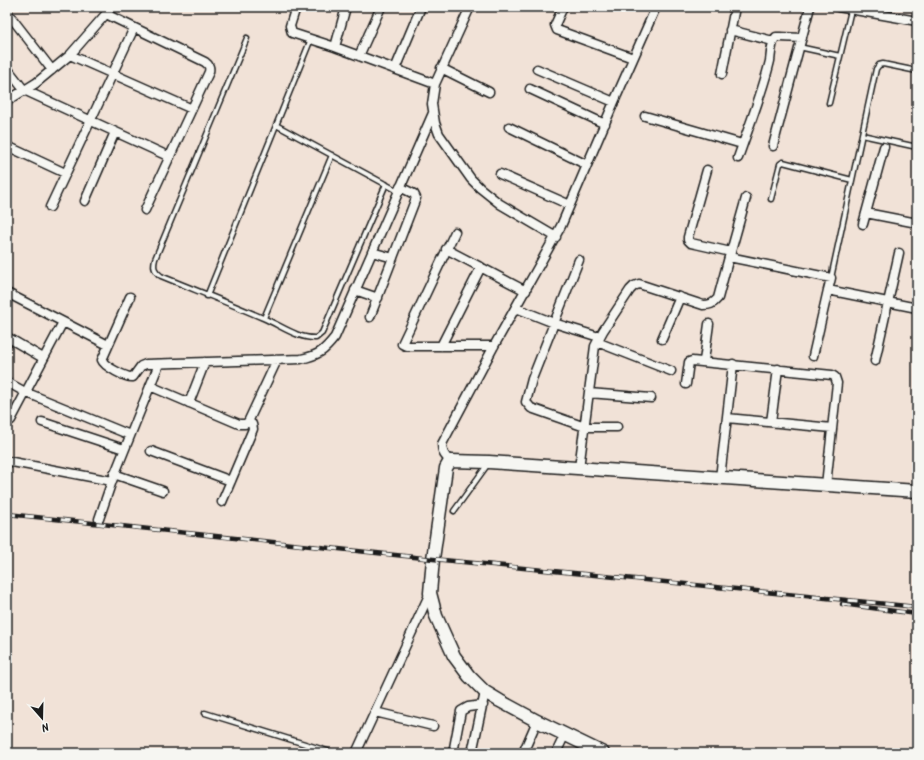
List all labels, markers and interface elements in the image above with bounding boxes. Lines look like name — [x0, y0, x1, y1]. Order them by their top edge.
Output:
north arrow — [22, 698, 62, 738]
text: N — [39, 717, 51, 736]

